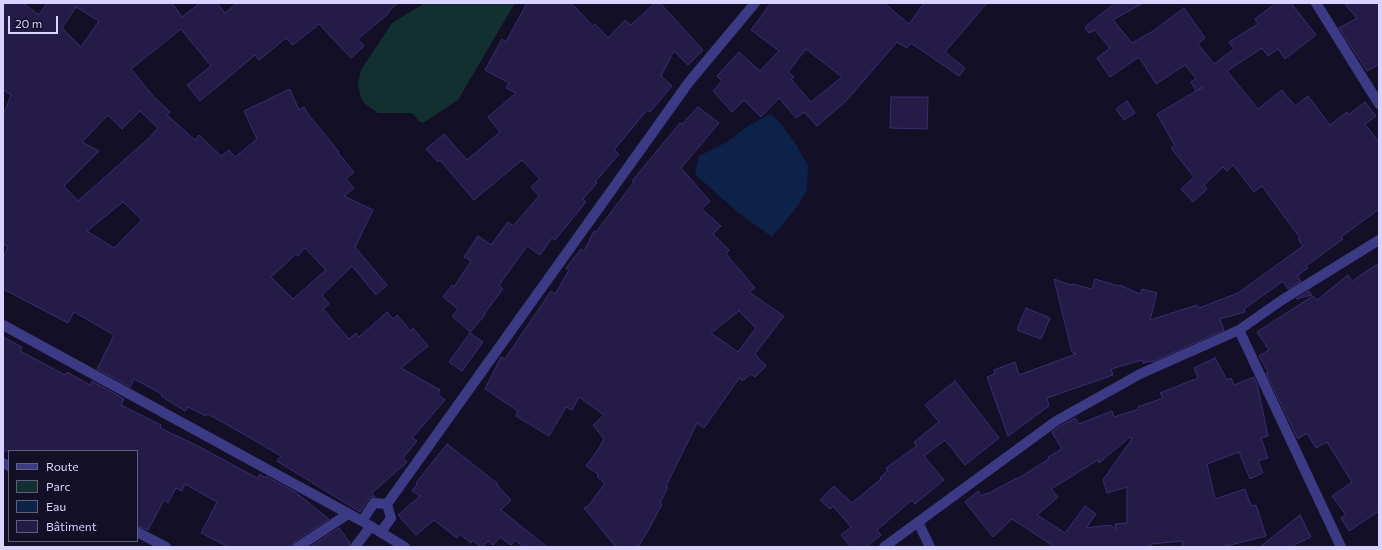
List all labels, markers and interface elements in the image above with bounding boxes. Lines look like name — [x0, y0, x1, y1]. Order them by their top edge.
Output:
scale bar — [10, 8, 60, 34]
text: 20 m — [15, 16, 42, 30]
legend — [8, 450, 138, 542]
text: Route — [46, 459, 79, 473]
text: Parc — [46, 479, 70, 493]
text: Eau — [46, 499, 66, 513]
text: Bâtiment — [46, 519, 97, 533]

